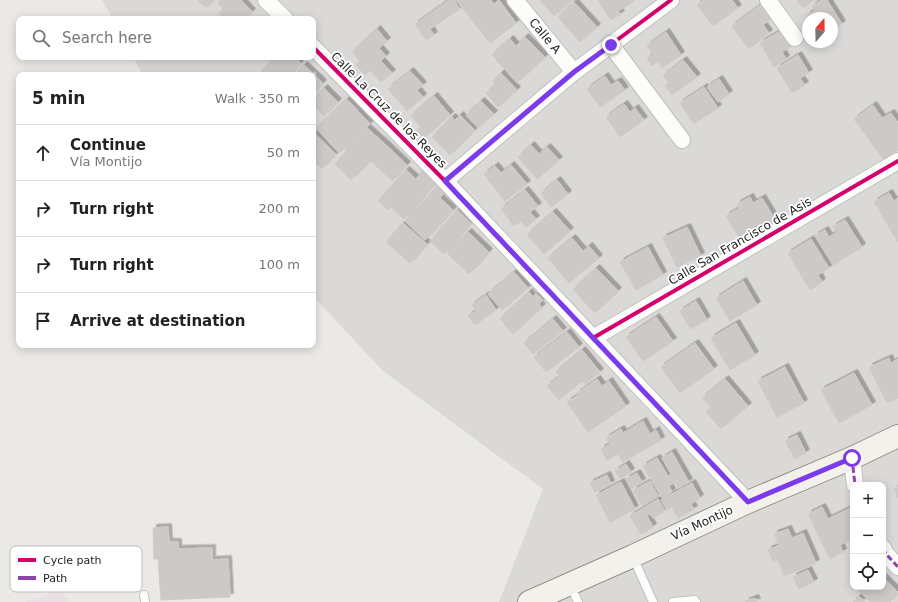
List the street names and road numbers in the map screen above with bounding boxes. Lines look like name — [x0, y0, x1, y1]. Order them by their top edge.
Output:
street label: Calle A — [526, 15, 564, 57]
street label: Calle La Cruz de los Reyes — [328, 49, 450, 171]
street label: Calle San Francisco de Asis — [666, 194, 814, 288]
street label: Vía Montijo — [669, 503, 735, 543]

